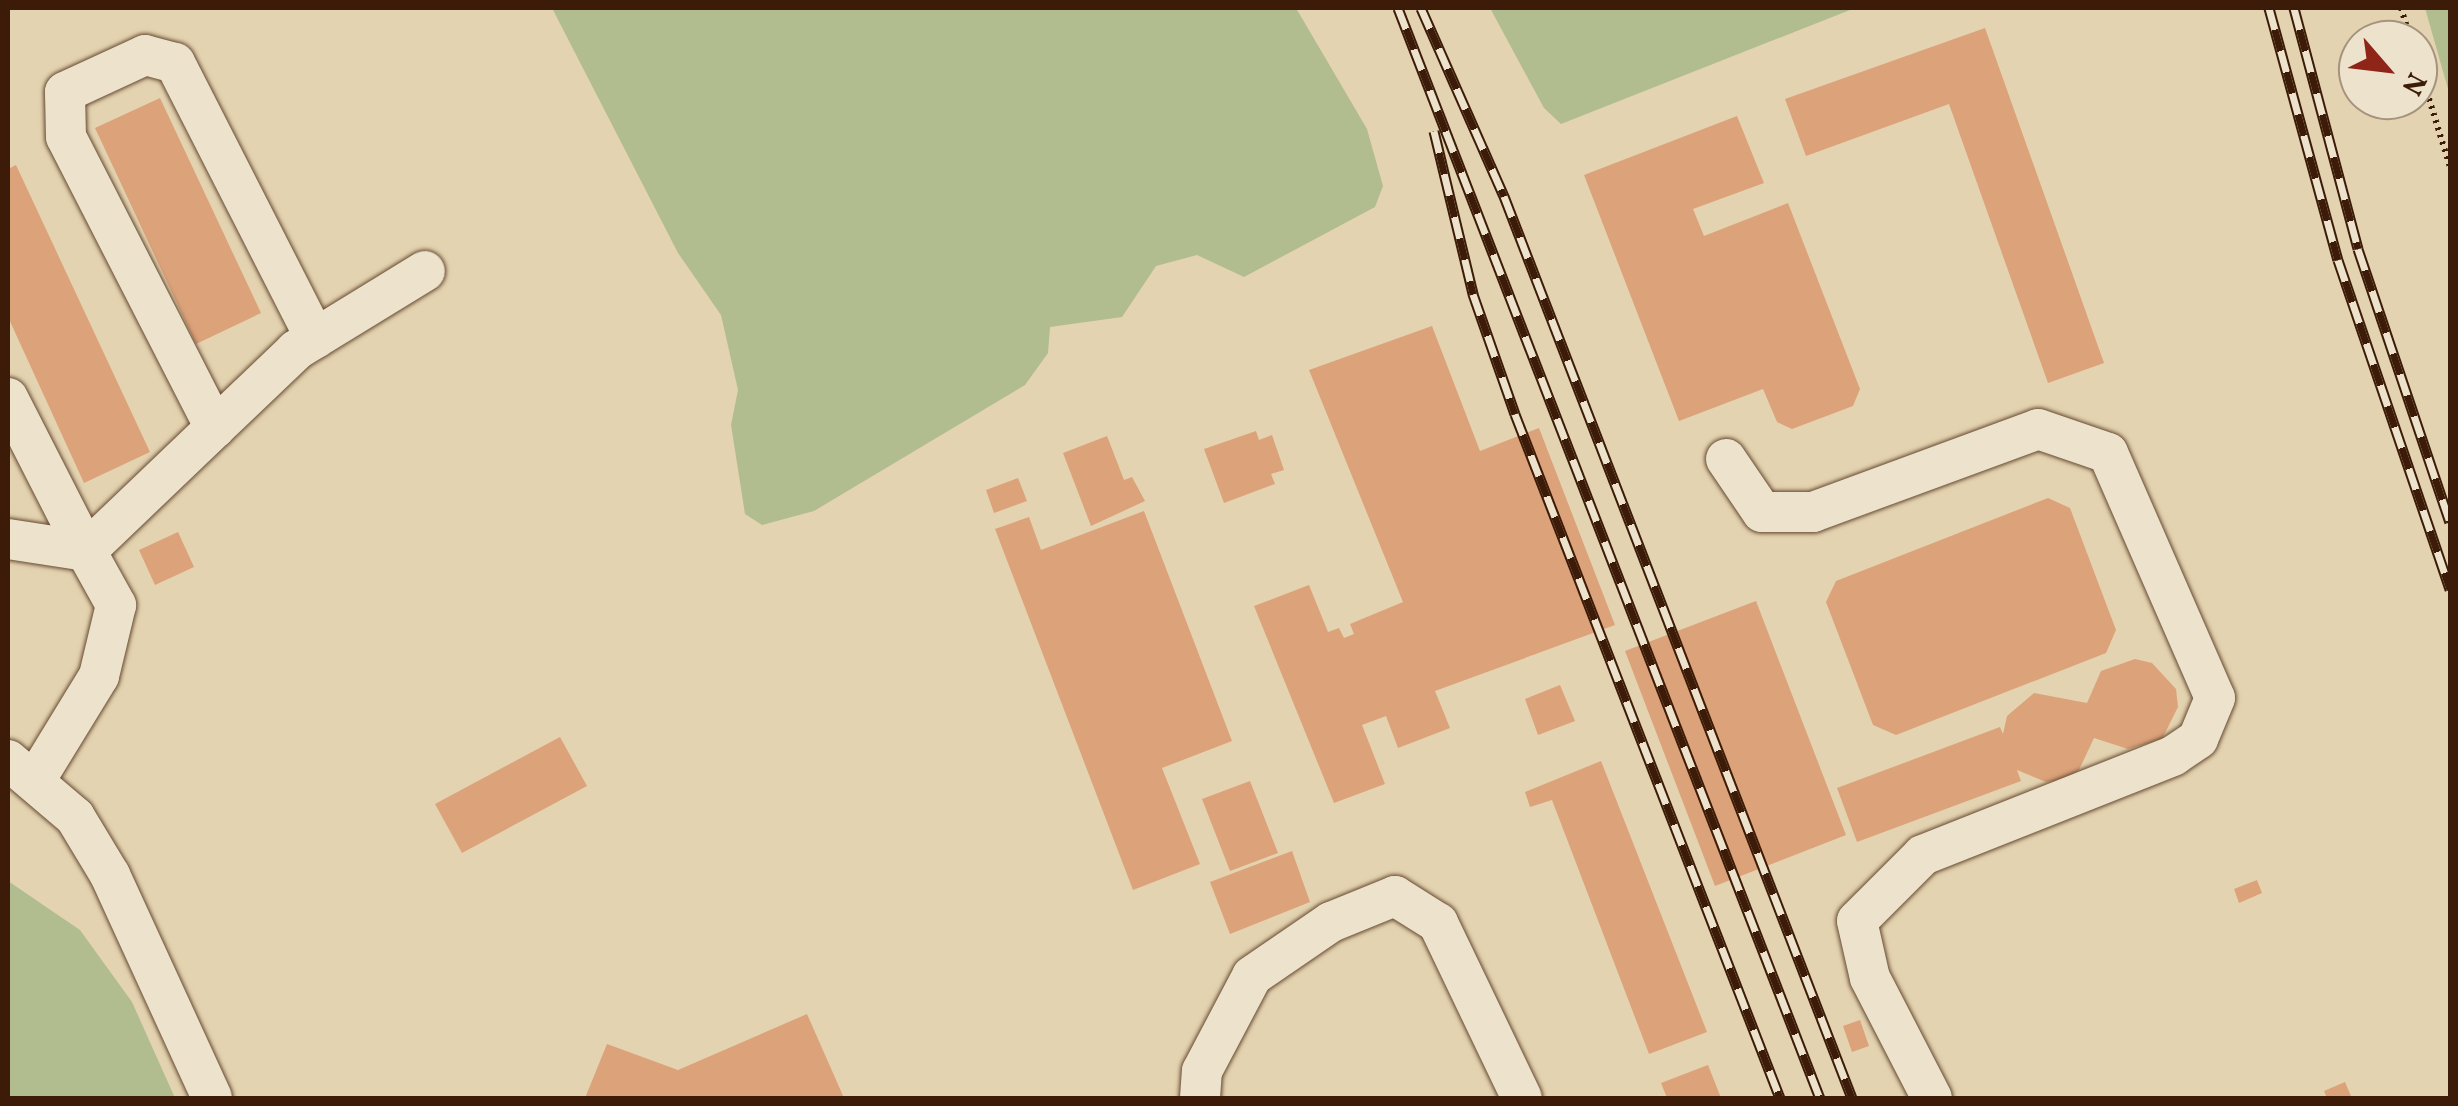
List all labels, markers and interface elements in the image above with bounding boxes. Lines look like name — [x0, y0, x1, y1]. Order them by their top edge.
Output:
north arrow — [2338, 20, 2438, 120]
text: N — [2391, 65, 2435, 102]

